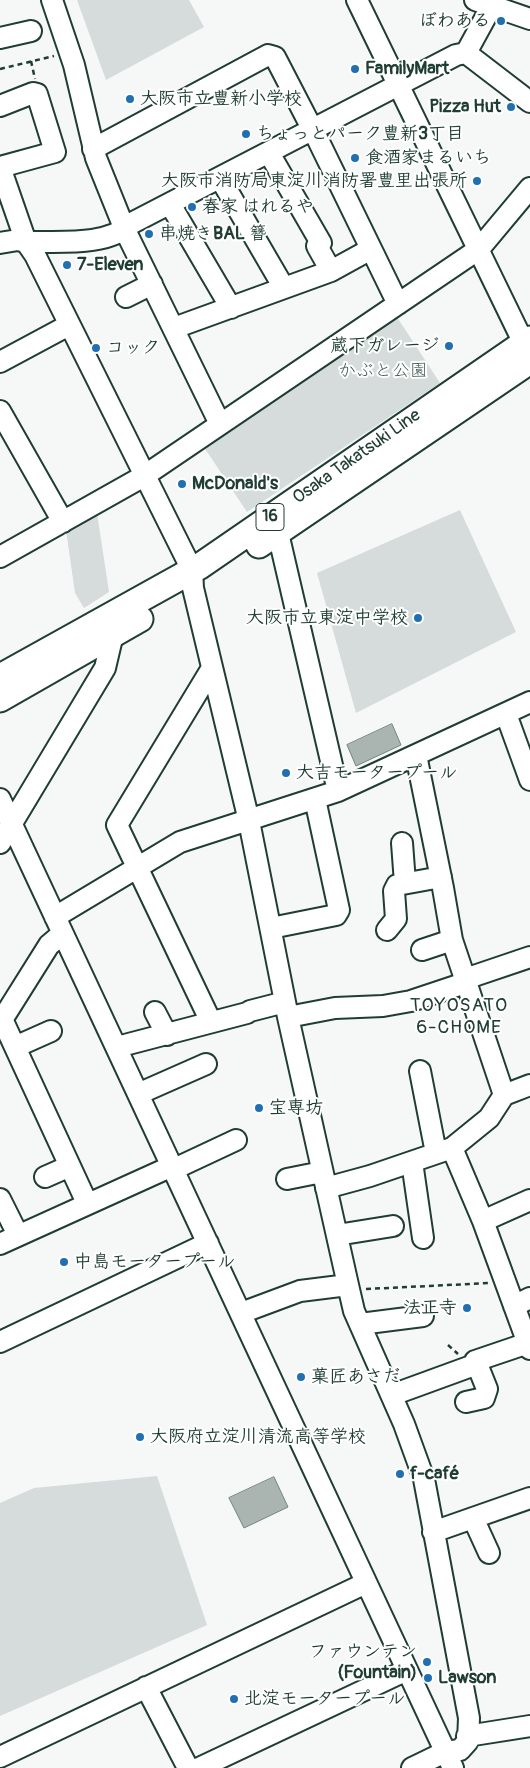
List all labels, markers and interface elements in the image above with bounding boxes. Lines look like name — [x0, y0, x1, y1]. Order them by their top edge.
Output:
place label: ぼわある — [419, 10, 491, 32]
marker: ぼわある — [495, 15, 507, 27]
place label: FamilyMart — [365, 58, 449, 80]
marker: FamilyMart — [349, 63, 361, 75]
place label: 大阪市立豊新小学校 — [140, 88, 302, 110]
marker: 大阪市立豊新小学校 — [124, 93, 136, 105]
place label: Pizza Hut — [429, 96, 501, 118]
marker: Pizza Hut — [505, 101, 517, 113]
place label: ちょっとパーク豊新3丁目 — [256, 123, 464, 145]
marker: ちょっとパーク豊新3丁目 — [240, 128, 252, 140]
place label: 食酒家まるいち — [365, 147, 491, 169]
marker: 食酒家まるいち — [349, 152, 361, 164]
place label: 大阪市消防局東淀川消防署豊里出張所 — [161, 170, 467, 192]
marker: 大阪市消防局東淀川消防署豊里出張所 — [471, 175, 483, 187]
place label: 春家 はれるや — [202, 196, 314, 218]
marker: 春家 はれるや — [186, 201, 198, 213]
place label: 串焼きBAL 簪 — [159, 223, 267, 245]
marker: 串焼きBAL 簪 — [143, 228, 155, 240]
place label: 7-Eleven — [77, 254, 144, 276]
marker: 7-Eleven — [61, 259, 73, 271]
place label: 蔵下ガレージ — [330, 335, 439, 357]
place label: コック — [106, 337, 160, 359]
marker: 蔵下ガレージ — [443, 340, 455, 352]
marker: コック — [90, 342, 102, 354]
park label: かぶと公園 — [338, 360, 428, 382]
street label: Osaka Takatsuki Line — [289, 405, 425, 509]
place label: McDonald's — [192, 473, 278, 495]
marker: McDonald's — [176, 478, 188, 490]
road number: 16 — [256, 504, 284, 530]
place label: 大阪市立東淀中学校 — [246, 607, 408, 629]
marker: 大阪市立東淀中学校 — [412, 612, 424, 624]
place label: 大吉モータープール — [296, 762, 457, 784]
marker: 大吉モータープール — [280, 767, 292, 779]
district label: TOYOSATO 6-CHOME — [409, 995, 509, 1039]
place label: 宝専坊 — [269, 1097, 323, 1119]
marker: 宝専坊 — [253, 1102, 265, 1114]
place label: 中島モータープール — [74, 1251, 235, 1273]
marker: 中島モータープール — [58, 1256, 70, 1268]
place label: 法正寺 — [403, 1297, 457, 1319]
marker: 法正寺 — [461, 1302, 473, 1314]
place label: 菓匠あさだ — [311, 1366, 401, 1388]
marker: 菓匠あさだ — [295, 1371, 307, 1383]
place label: 大阪府立淀川清流高等学校 — [150, 1426, 366, 1448]
marker: 大阪府立淀川清流高等学校 — [134, 1431, 146, 1443]
place label: f-café — [410, 1463, 459, 1485]
marker: f-café — [394, 1468, 406, 1480]
place label: ファウンテン (Fountain) — [309, 1641, 417, 1684]
marker: ファウンテン (Fountain) — [421, 1656, 433, 1668]
place label: Lawson — [438, 1667, 496, 1689]
marker: Lawson — [422, 1672, 434, 1684]
place label: 北淀モータープール — [244, 1688, 405, 1710]
marker: 北淀モータープール — [228, 1693, 240, 1705]

